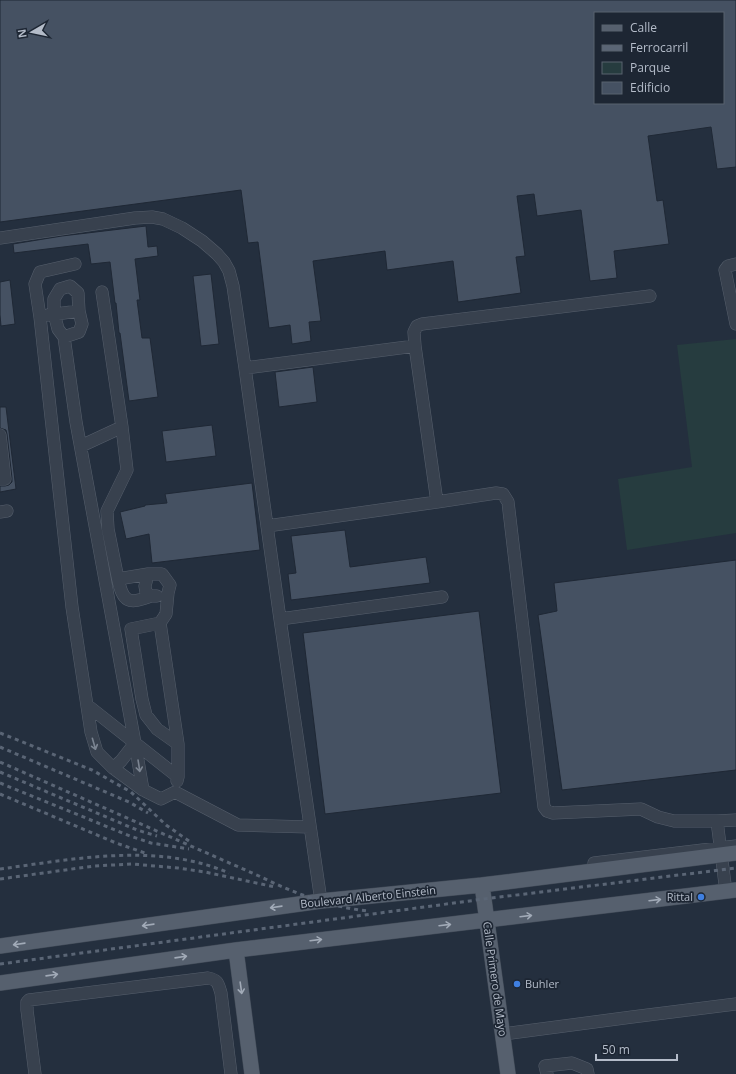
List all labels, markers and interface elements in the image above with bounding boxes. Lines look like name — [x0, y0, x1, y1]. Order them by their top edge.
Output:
north arrow — [12, 12, 52, 52]
legend — [594, 12, 724, 104]
text: Calle — [630, 19, 657, 36]
text: N — [14, 28, 30, 39]
text: Ferrocarril — [630, 39, 688, 56]
text: Parque — [630, 59, 670, 76]
text: Edificio — [630, 79, 670, 96]
one-way arrow — [91, 737, 98, 750]
one-way arrow — [135, 759, 143, 772]
street label: Boulevard Alberto Einstein — [299, 882, 436, 911]
place label: Rittal — [667, 889, 693, 904]
marker: Rittal — [696, 892, 706, 902]
one-way arrow — [648, 896, 661, 904]
one-way arrow — [270, 903, 283, 911]
one-way arrow — [519, 912, 532, 920]
one-way arrow — [142, 921, 155, 929]
one-way arrow — [438, 921, 451, 929]
street label: Calle Primero de Mayo — [480, 921, 511, 1038]
one-way arrow — [309, 936, 322, 944]
one-way arrow — [13, 940, 26, 948]
one-way arrow — [174, 953, 187, 961]
one-way arrow — [46, 971, 59, 979]
place label: Buhler — [525, 976, 560, 991]
marker: Buhler — [512, 979, 522, 989]
one-way arrow — [237, 981, 245, 994]
scale bar — [596, 1036, 677, 1062]
text: 50 m — [602, 1041, 630, 1058]

